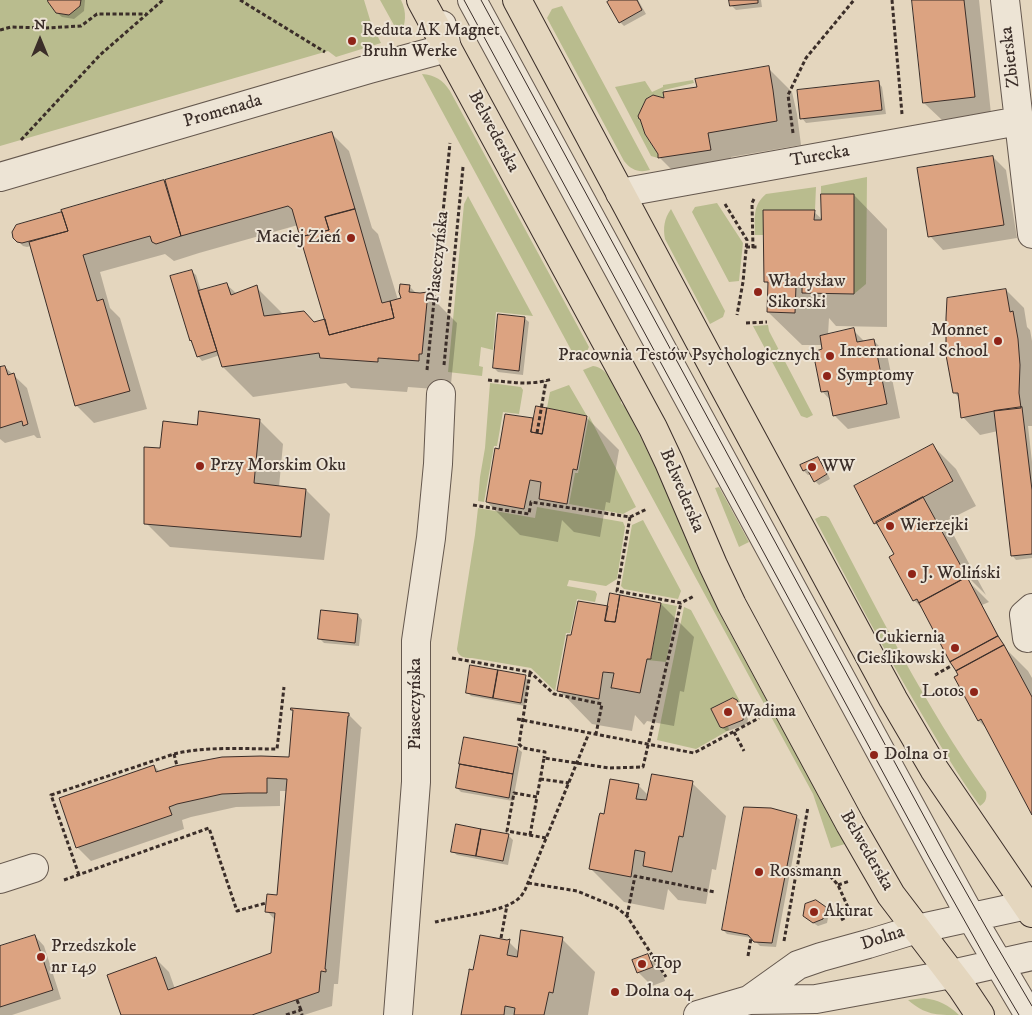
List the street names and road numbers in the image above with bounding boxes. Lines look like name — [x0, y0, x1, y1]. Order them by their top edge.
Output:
street label: Zbierska — [997, 25, 1025, 89]
street label: Belwederska — [463, 88, 523, 176]
street label: Promenada — [181, 91, 265, 133]
street label: Turecka — [789, 141, 851, 173]
street label: Piaseczyńska — [423, 210, 455, 304]
street label: Belwederska — [654, 446, 708, 536]
street label: Piaseczyńska — [405, 658, 427, 750]
street label: Belwederska — [834, 807, 898, 895]
street label: Dolna — [858, 922, 908, 956]

